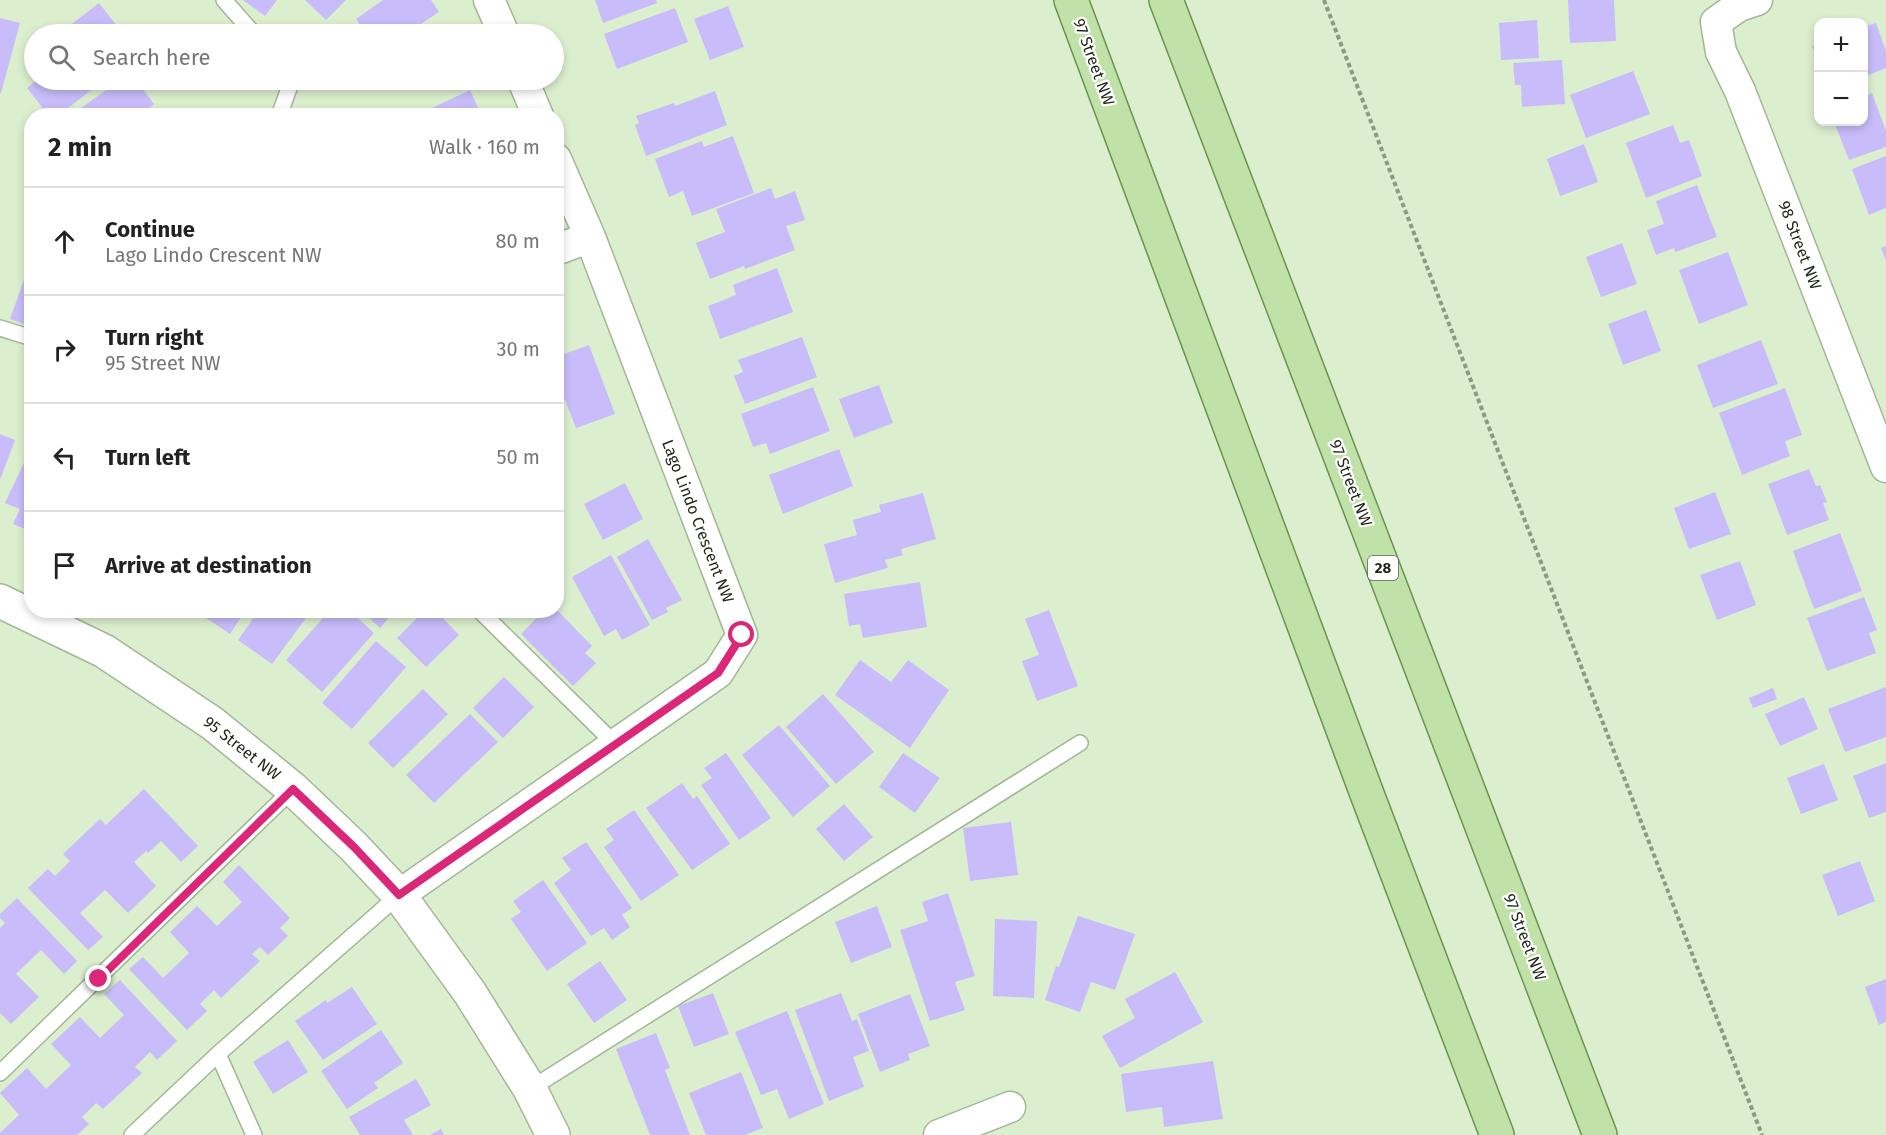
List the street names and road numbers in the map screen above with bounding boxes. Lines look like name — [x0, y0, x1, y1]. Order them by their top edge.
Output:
street label: 97 Street NW — [1069, 16, 1119, 108]
street label: 98 Street NW — [1774, 198, 1826, 292]
street label: Lago Lindo Crescent NW — [658, 437, 738, 605]
street label: 97 Street NW — [1326, 437, 1376, 529]
road number: 28 — [1368, 556, 1398, 580]
street label: 95 Street NW — [200, 712, 284, 784]
street label: 97 Street NW — [1500, 891, 1550, 983]

